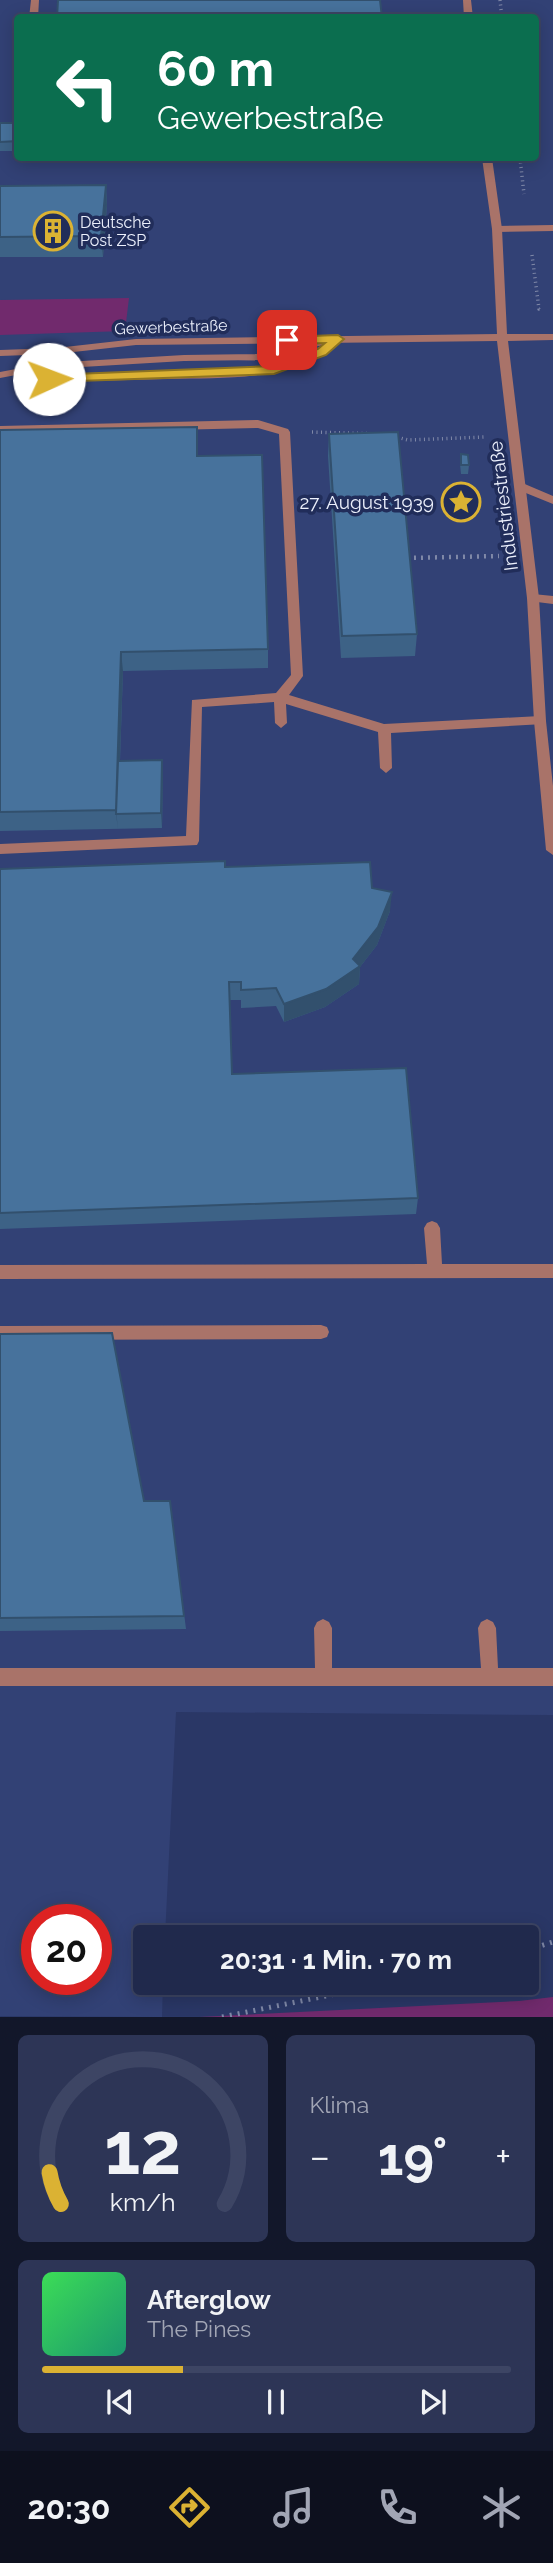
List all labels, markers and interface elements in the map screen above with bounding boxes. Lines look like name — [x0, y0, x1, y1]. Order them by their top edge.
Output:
text: 60 m — [157, 40, 274, 97]
icon: left — [42, 42, 133, 133]
text: Gewerbestraße — [157, 99, 383, 136]
building icon: Deutsche Post ZSP — [32, 210, 74, 252]
place label: Deutsche Post ZSP — [80, 213, 151, 250]
pin — [257, 310, 317, 370]
street label: Gewerbestraße — [114, 316, 228, 338]
icon: arrive — [268, 321, 306, 359]
position arrow — [12, 342, 86, 416]
street label: Industriestraße — [484, 440, 522, 572]
place icon: 27. August 1939 — [440, 481, 482, 523]
place label: 27. August 1939 — [299, 491, 434, 513]
speed limit sign: 20 — [21, 1904, 112, 1995]
text: 20:31 · 1 Min. · 70 m — [220, 1945, 452, 1975]
text: Klima — [310, 2091, 369, 2118]
text: 12 — [104, 2107, 181, 2192]
text: 19° — [378, 2126, 447, 2187]
text: − — [310, 2134, 330, 2179]
text: + — [495, 2134, 511, 2179]
text: km/h — [110, 2187, 176, 2217]
text: Afterglow — [147, 2285, 271, 2315]
text: The Pines — [147, 2315, 251, 2342]
icon: previous — [101, 2383, 139, 2421]
icon: pause — [257, 2383, 295, 2421]
icon: next — [414, 2383, 452, 2421]
icon: directions — [165, 2483, 214, 2532]
icon: music — [269, 2483, 318, 2532]
icon: phone — [373, 2483, 422, 2532]
icon: climate — [477, 2483, 526, 2532]
text: 20:30 — [27, 2489, 110, 2526]

